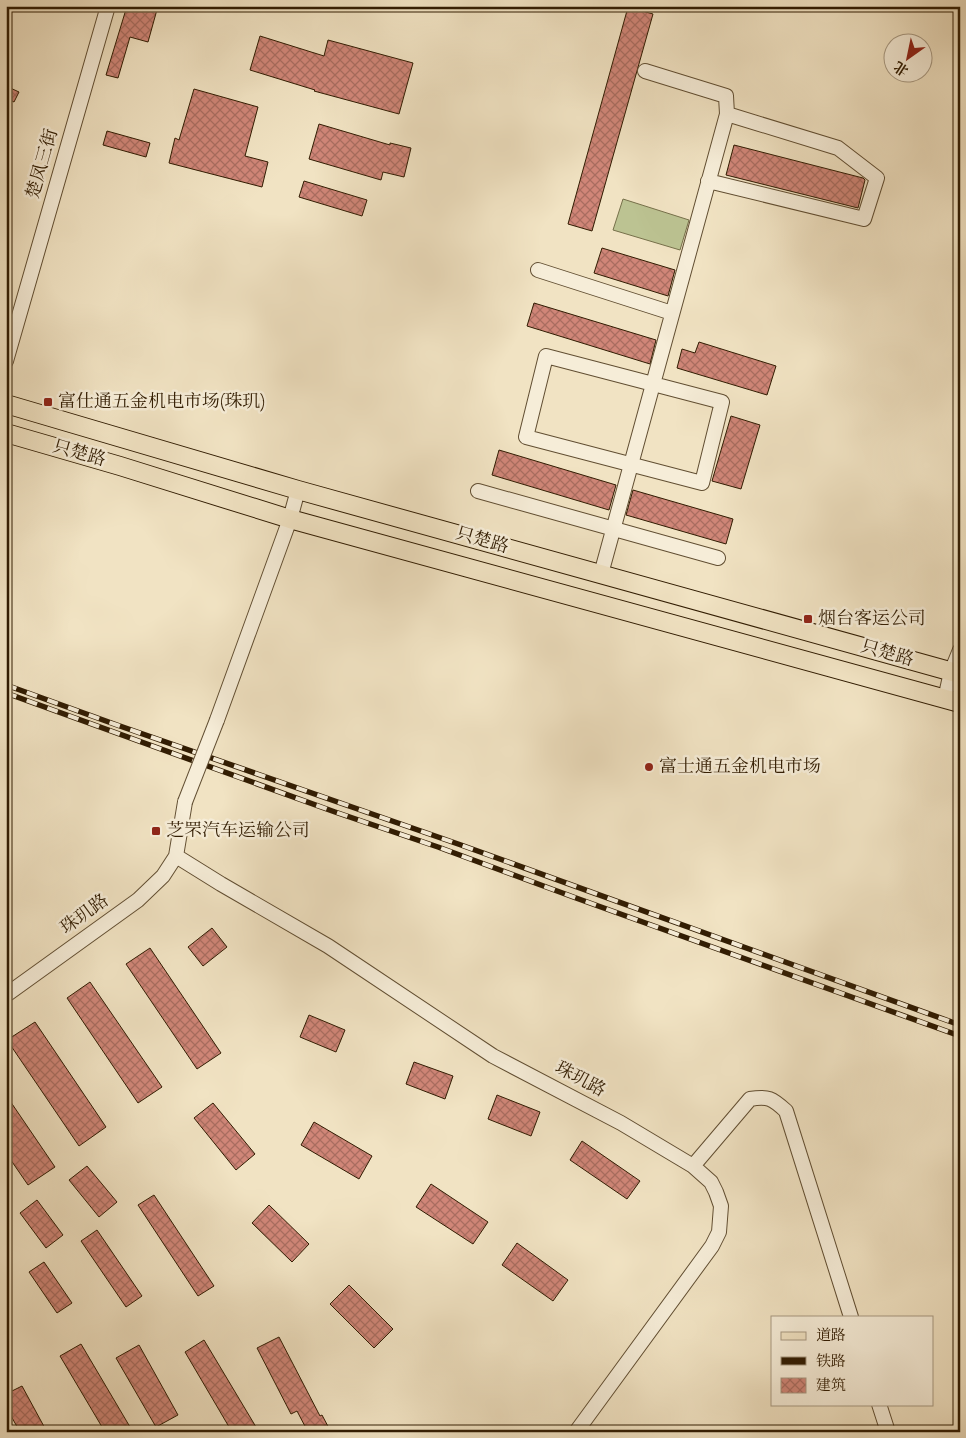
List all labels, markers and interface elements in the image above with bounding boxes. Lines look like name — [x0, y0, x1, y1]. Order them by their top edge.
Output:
north arrow — [884, 32, 934, 82]
text: 北 — [891, 57, 912, 79]
street label: 楚凤三街 — [22, 126, 64, 202]
place label: 富仕通五金机电市场(珠玑) — [58, 391, 265, 414]
marker: 富仕通五金机电市场(珠玑) — [42, 396, 54, 408]
street label: 只楚路 — [50, 436, 108, 472]
street label: 只楚路 — [453, 523, 511, 559]
place label: 烟台客运公司 — [818, 608, 926, 631]
marker: 烟台客运公司 — [802, 613, 814, 625]
street label: 只楚路 — [858, 636, 916, 672]
place label: 富士通五金机电市场 — [659, 756, 821, 779]
marker: 富士通五金机电市场 — [643, 761, 655, 773]
place label: 芝罘汽车运输公司 — [166, 820, 310, 843]
marker: 芝罘汽车运输公司 — [150, 825, 162, 837]
street label: 珠玑路 — [56, 890, 114, 940]
street label: 珠玑路 — [551, 1057, 609, 1103]
legend — [771, 1316, 934, 1406]
text: 道路 — [816, 1326, 846, 1345]
text: 铁路 — [816, 1352, 846, 1371]
text: 建筑 — [816, 1376, 846, 1395]

